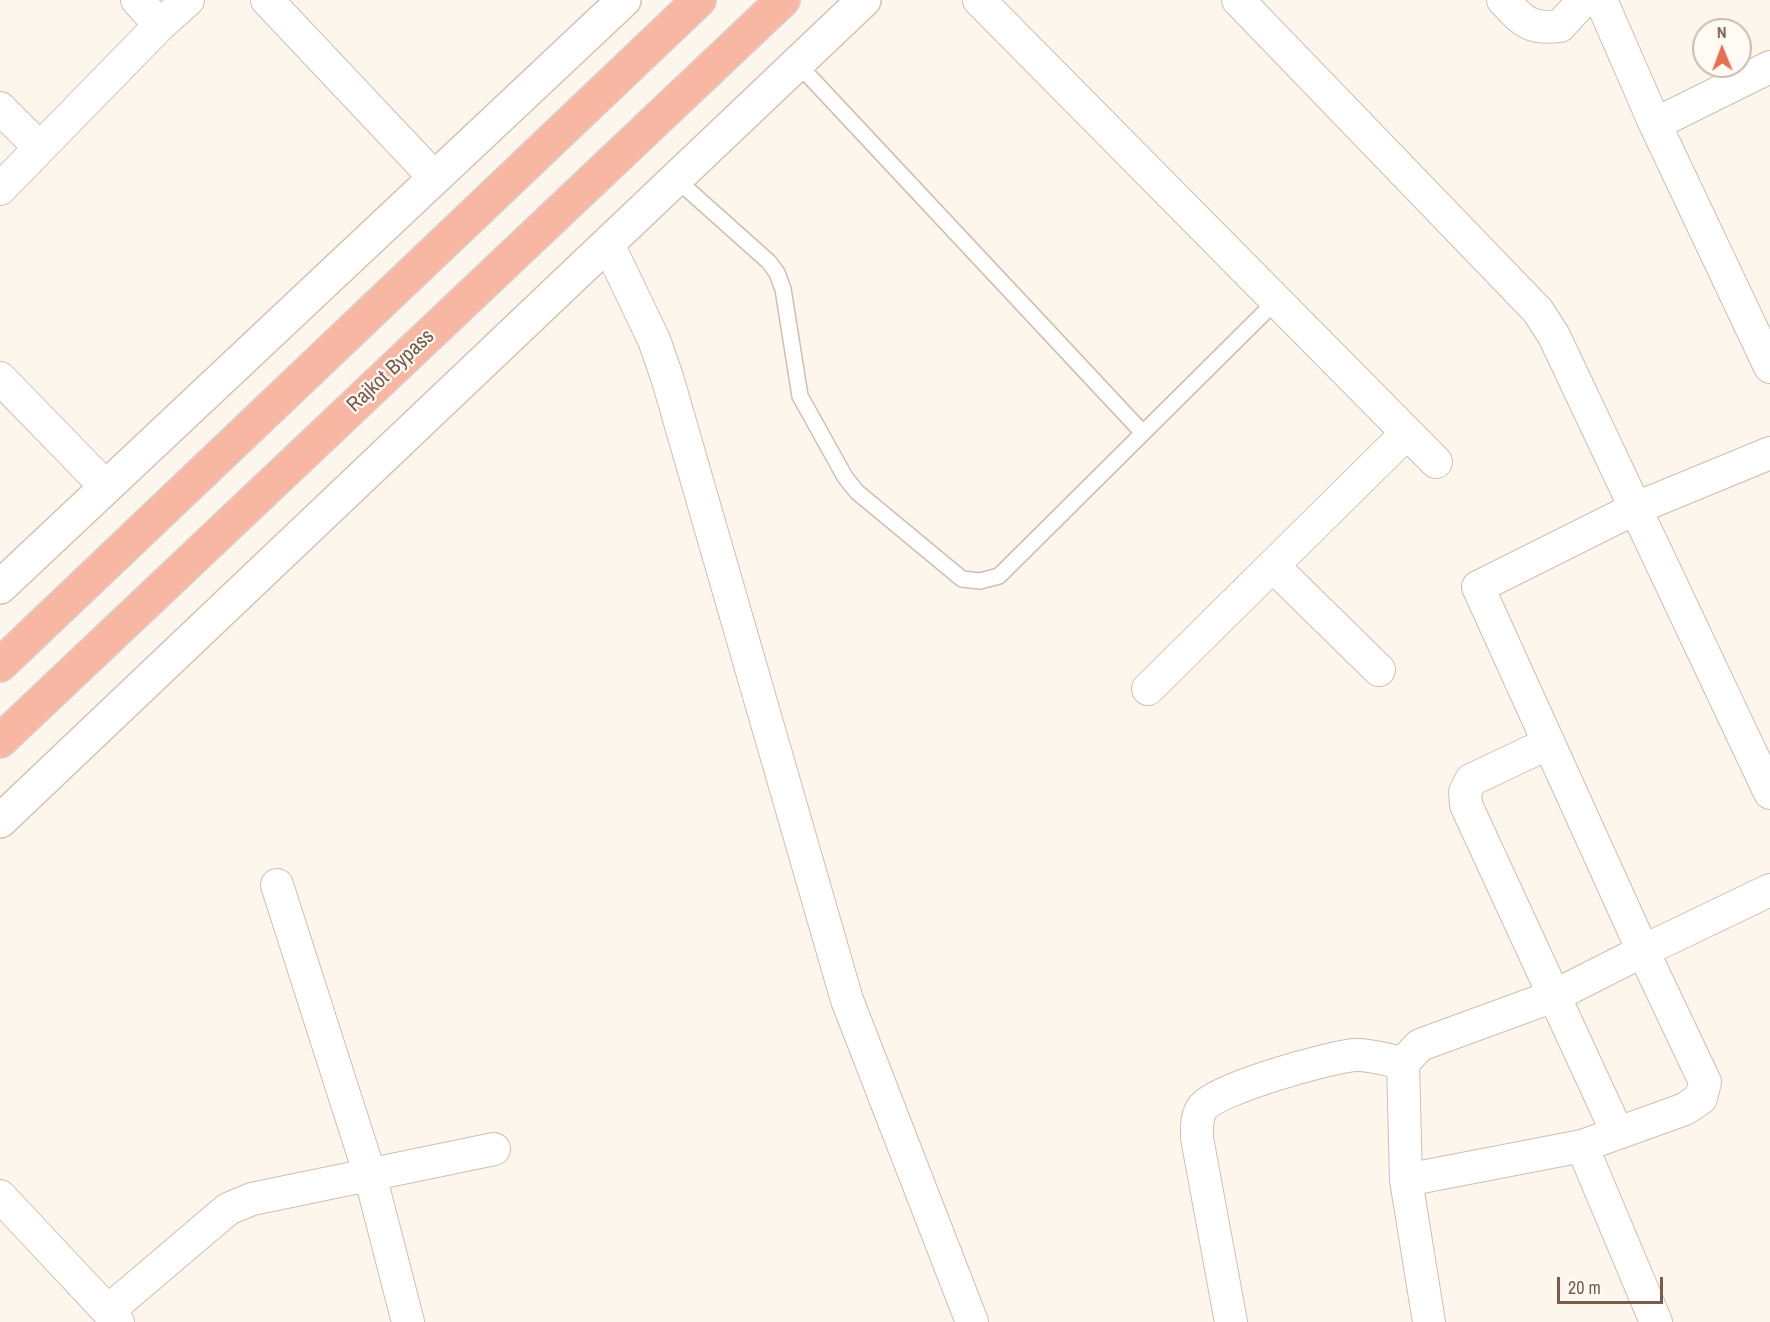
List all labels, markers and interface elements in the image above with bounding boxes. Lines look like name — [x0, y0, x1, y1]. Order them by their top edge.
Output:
north arrow — [1692, 18, 1752, 78]
text: N — [1717, 21, 1727, 43]
street label: Rajkot Bypass — [342, 324, 440, 418]
scale bar — [1560, 1265, 1666, 1303]
text: 20 m — [1568, 1275, 1601, 1300]

